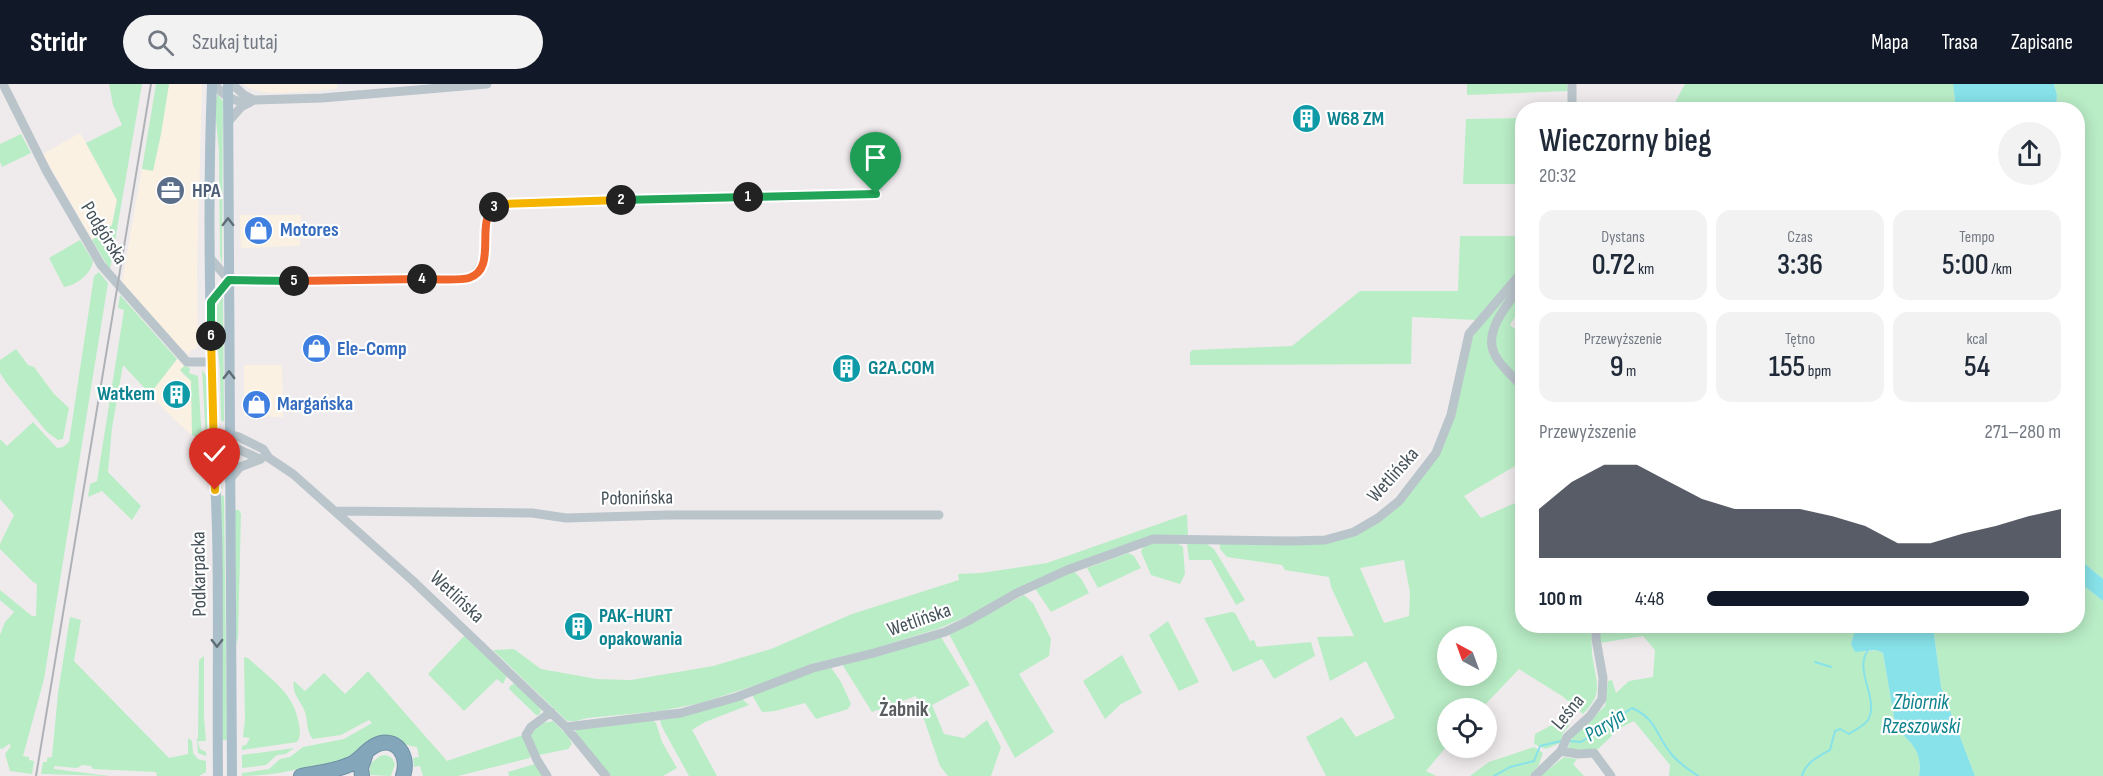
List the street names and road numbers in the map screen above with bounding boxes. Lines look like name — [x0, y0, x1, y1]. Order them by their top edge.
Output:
street label: Podgórska — [75, 197, 133, 269]
street label: Wetlińska — [1362, 443, 1424, 507]
street label: Połonińska — [601, 485, 673, 511]
street label: Podkarpacka — [186, 531, 212, 617]
street label: Wetlińska — [425, 566, 489, 628]
street label: Wetlińska — [884, 598, 954, 642]
street label: Leśna — [1546, 689, 1590, 735]

